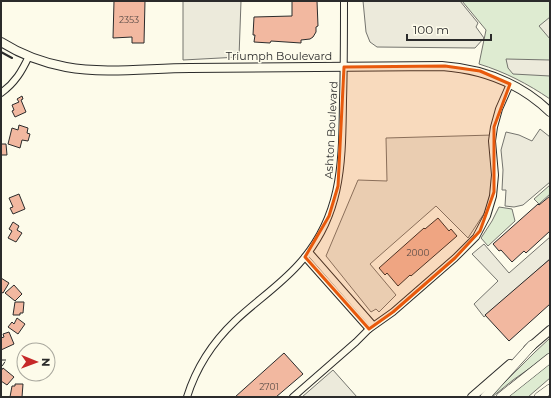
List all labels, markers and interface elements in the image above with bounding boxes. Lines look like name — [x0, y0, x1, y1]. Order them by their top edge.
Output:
house number: 2353 — [119, 14, 139, 25]
scale bar — [407, 16, 491, 42]
text: 100 m — [413, 22, 449, 37]
street label: Triumph Boulevard — [226, 49, 332, 63]
street label: Ashton Boulevard — [321, 81, 341, 179]
house number: 2000 — [407, 247, 430, 258]
north arrow — [16, 342, 56, 382]
text: N — [39, 358, 53, 367]
house number: 2701 — [259, 381, 279, 392]

